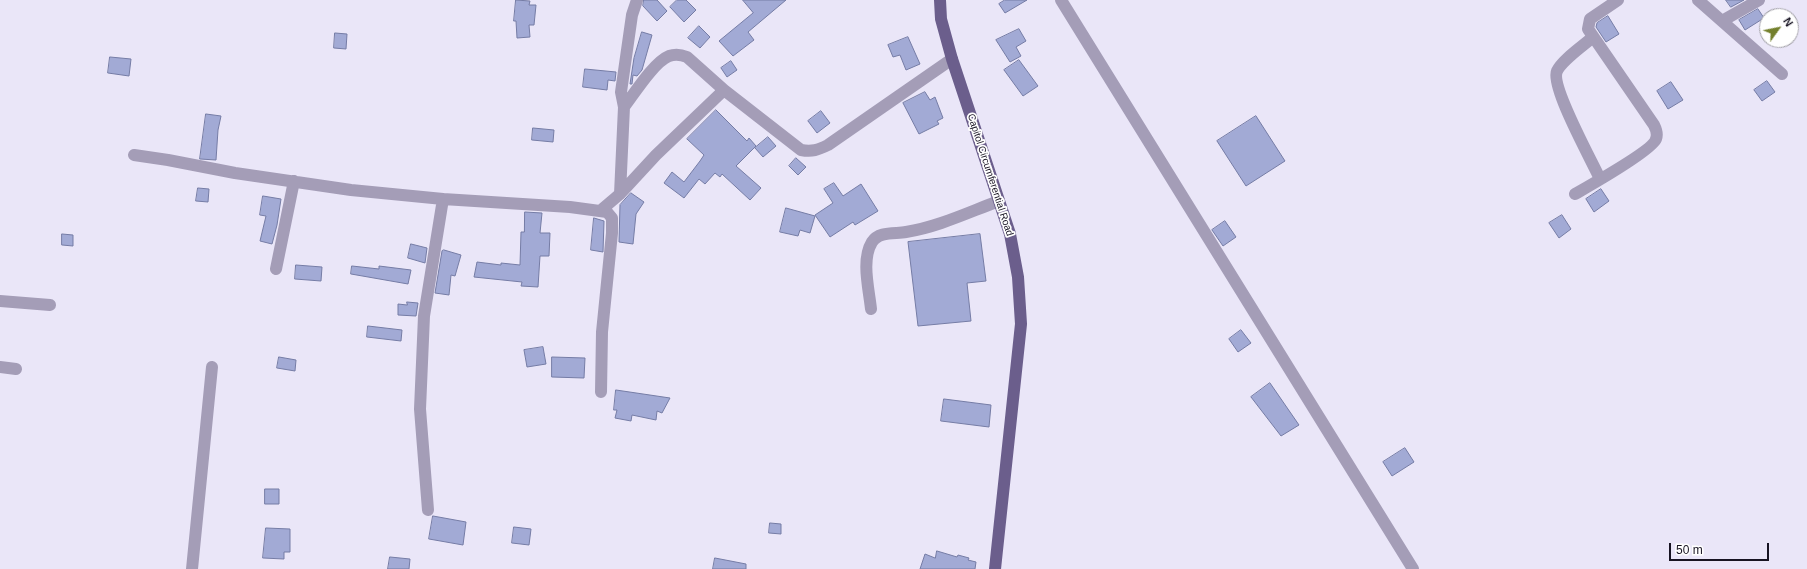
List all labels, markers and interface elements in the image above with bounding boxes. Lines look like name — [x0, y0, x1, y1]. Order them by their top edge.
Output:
north arrow — [1759, 8, 1799, 48]
text: N — [1781, 15, 1795, 29]
street label: Capitol Circumferential Road — [965, 112, 1015, 238]
scale bar — [1671, 535, 1771, 561]
text: 50 m — [1676, 543, 1703, 557]

